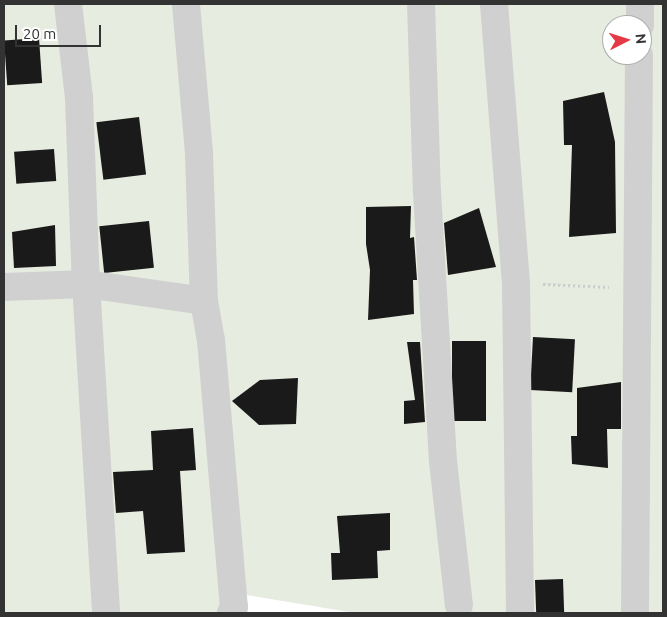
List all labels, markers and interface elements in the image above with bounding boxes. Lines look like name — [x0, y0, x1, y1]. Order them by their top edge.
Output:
scale bar — [18, 15, 104, 47]
north arrow — [602, 15, 652, 65]
text: 20 m — [23, 25, 56, 42]
text: N — [633, 33, 649, 45]

